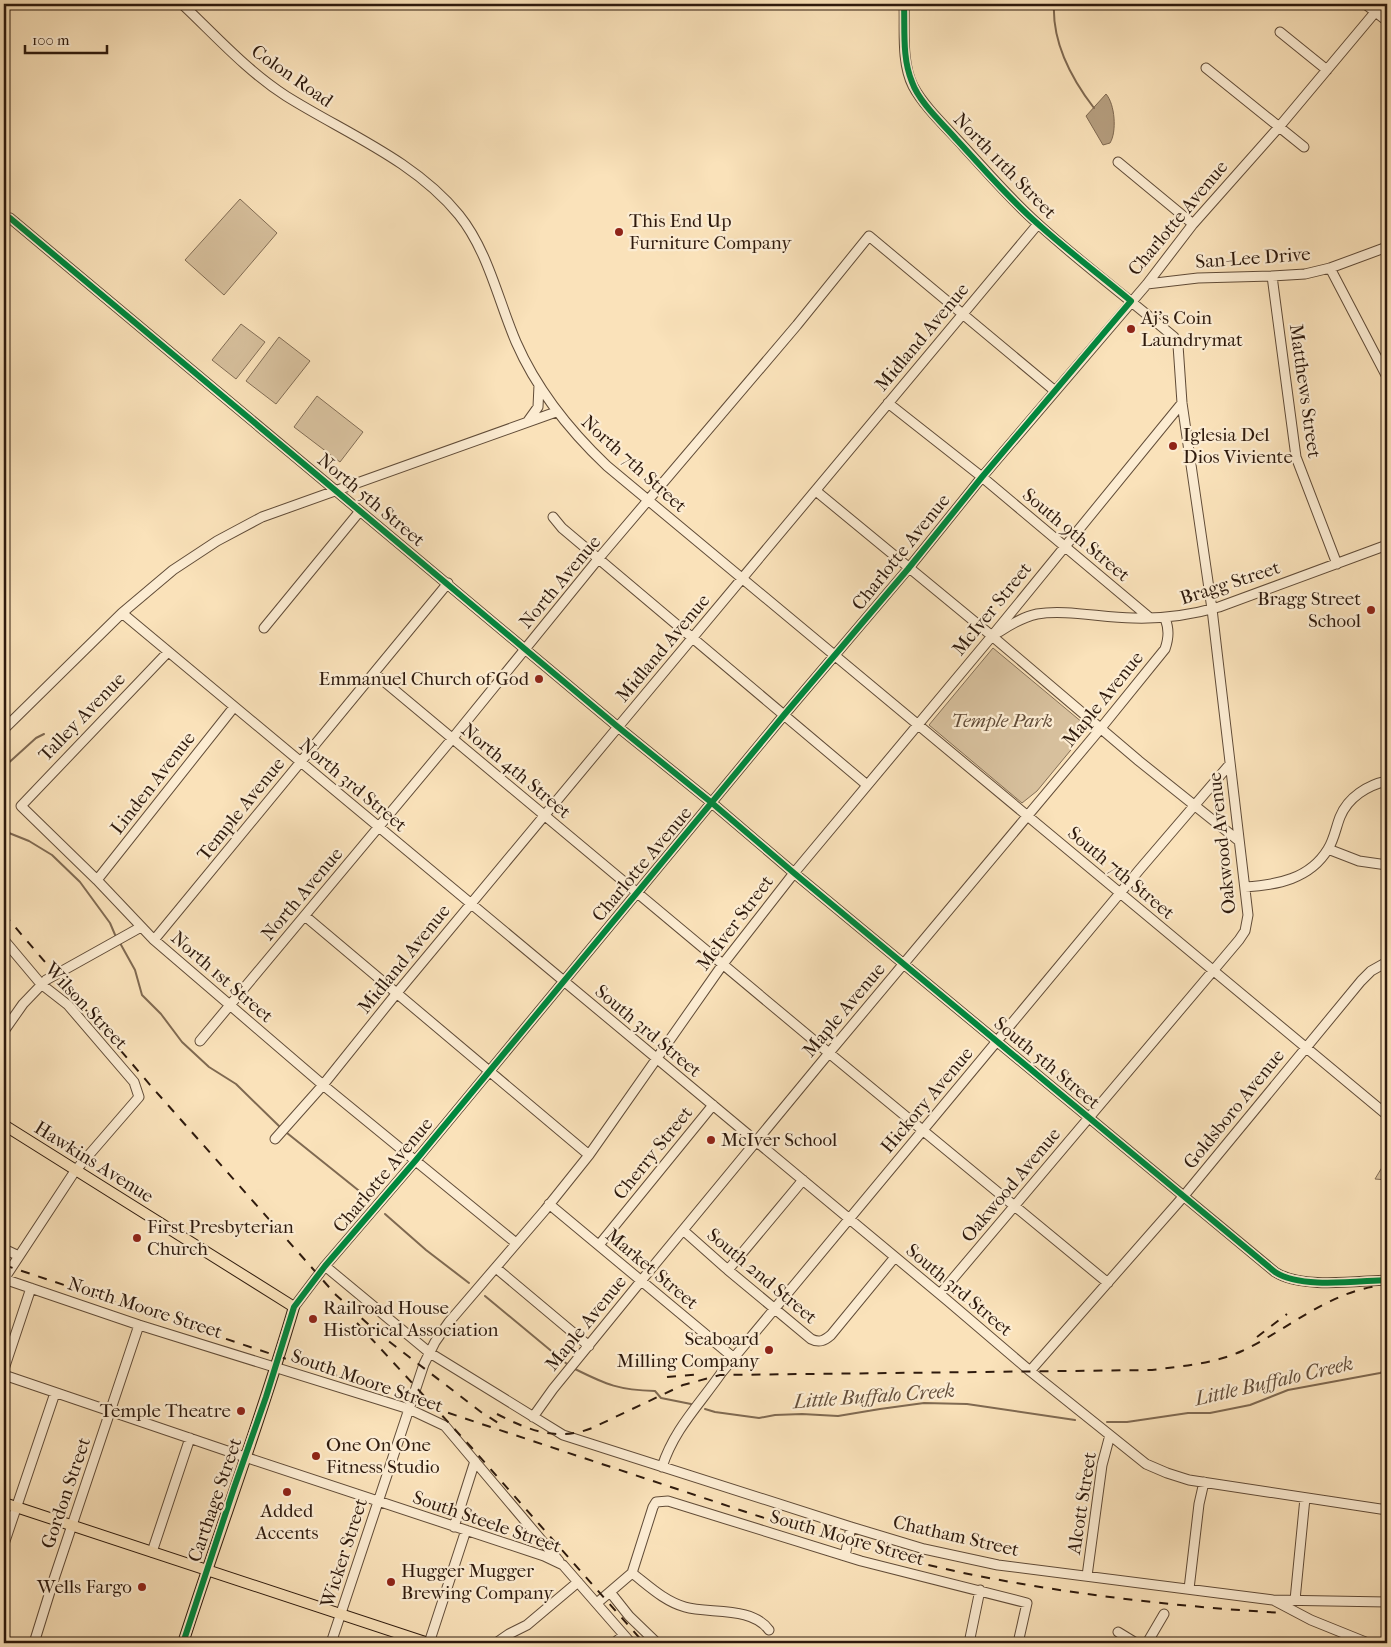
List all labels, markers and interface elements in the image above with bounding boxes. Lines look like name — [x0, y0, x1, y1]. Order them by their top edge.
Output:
scale bar — [25, 22, 108, 54]
text: 100 m — [32, 31, 70, 49]
street label: Colon Road — [247, 40, 337, 112]
street label: North 11th Street — [949, 109, 1061, 224]
street label: Charlotte Avenue — [1124, 156, 1232, 280]
place label: This End Up Furniture Company — [629, 210, 792, 254]
marker: This End Up Furniture Company — [613, 226, 625, 238]
street label: San-Lee Drive — [1195, 243, 1311, 273]
street label: Midland Avenue — [871, 279, 973, 395]
place label: Aj's Coin Laundrymat — [1140, 307, 1243, 351]
marker: Aj's Coin Laundrymat — [1125, 323, 1137, 335]
street label: Matthews Street — [1285, 323, 1325, 460]
street label: North 7th Street — [577, 411, 691, 517]
place label: Iglesia Del Dios Viviente — [1183, 424, 1293, 468]
marker: Iglesia Del Dios Viviente — [1167, 440, 1179, 452]
street label: North 5th Street — [313, 449, 429, 551]
street label: South 9th Street — [1018, 484, 1134, 586]
street label: Charlotte Avenue — [847, 489, 955, 615]
street label: North Avenue — [515, 531, 605, 633]
street label: Bragg Street — [1177, 556, 1283, 609]
street label: McIver Street — [948, 558, 1036, 660]
place label: Bragg Street School — [1257, 588, 1361, 632]
street label: Midland Avenue — [612, 590, 714, 706]
marker: Bragg Street School — [1365, 604, 1377, 616]
street label: Maple Avenue — [1058, 647, 1148, 751]
street label: Talley Avenue — [34, 668, 130, 766]
place label: Emmanuel Church of God — [319, 668, 530, 690]
marker: Emmanuel Church of God — [533, 673, 545, 685]
park label: Temple Park — [951, 710, 1053, 732]
street label: North 4th Street — [457, 719, 575, 823]
street label: Linden Avenue — [106, 727, 200, 839]
street label: North 3rd Street — [295, 734, 411, 836]
street label: Temple Avenue — [193, 753, 289, 865]
street label: Oakwood Avenue — [1204, 771, 1240, 915]
street label: Charlotte Avenue — [588, 802, 696, 926]
street label: South 7th Street — [1063, 822, 1179, 924]
street label: North Avenue — [257, 843, 347, 945]
street label: McIver Street — [692, 871, 778, 975]
street label: Midland Avenue — [353, 900, 455, 1018]
street label: North 1st Street — [166, 927, 278, 1027]
street label: Wilson Street — [39, 957, 132, 1054]
street label: Maple Avenue — [798, 958, 890, 1062]
street label: South 3rd Street — [590, 980, 706, 1082]
street label: South 5th Street — [990, 1012, 1105, 1114]
street label: Hickory Avenue — [876, 1043, 978, 1157]
street label: Goldsboro Avenue — [1179, 1045, 1289, 1173]
street label: Cherry Street — [609, 1102, 697, 1204]
street label: Charlotte Avenue — [329, 1113, 437, 1237]
street label: Hawkins Avenue — [30, 1117, 158, 1207]
street label: Oakwood Avenue — [957, 1123, 1065, 1247]
place label: McIver School — [721, 1129, 837, 1151]
marker: McIver School — [705, 1134, 717, 1146]
place label: First Presbyterian Church — [147, 1216, 294, 1260]
street label: Market Street — [601, 1224, 703, 1314]
street label: South 2nd Street — [703, 1224, 822, 1329]
marker: First Presbyterian Church — [131, 1232, 143, 1244]
street label: South 3rd Street — [901, 1239, 1017, 1341]
street label: Maple Avenue — [541, 1271, 631, 1375]
street label: North Moore Street — [65, 1273, 225, 1343]
place label: Railroad House Historical Association — [323, 1297, 499, 1341]
marker: Railroad House Historical Association — [307, 1313, 319, 1325]
place label: Seaboard Milling Company — [617, 1328, 760, 1372]
marker: Seaboard Milling Company — [763, 1344, 775, 1356]
street label: South Moore Street — [288, 1345, 446, 1417]
water label: Little Buffalo Creek — [1191, 1352, 1355, 1411]
water label: Little Buffalo Creek — [790, 1379, 956, 1413]
place label: Temple Theatre — [100, 1400, 231, 1422]
marker: Temple Theatre — [235, 1405, 247, 1417]
street label: Gordon Street — [37, 1434, 95, 1551]
place label: One On One Fitness Studio — [326, 1434, 440, 1478]
street label: Carthage Street — [183, 1435, 247, 1565]
marker: One On One Fitness Studio — [310, 1450, 322, 1462]
street label: Alcott Street — [1063, 1450, 1101, 1557]
marker: Added Accents — [281, 1486, 293, 1498]
street label: South Steele Street — [410, 1486, 564, 1558]
street label: Wicker Street — [316, 1495, 372, 1611]
place label: Added Accents — [254, 1500, 319, 1544]
street label: South Moore Street — [767, 1505, 927, 1571]
street label: Chatham Street — [891, 1511, 1021, 1561]
place label: Hugger Mugger Brewing Company — [401, 1560, 554, 1604]
place label: Wells Fargo — [36, 1576, 132, 1598]
marker: Hugger Mugger Brewing Company — [385, 1576, 397, 1588]
marker: Wells Fargo — [136, 1581, 148, 1593]

